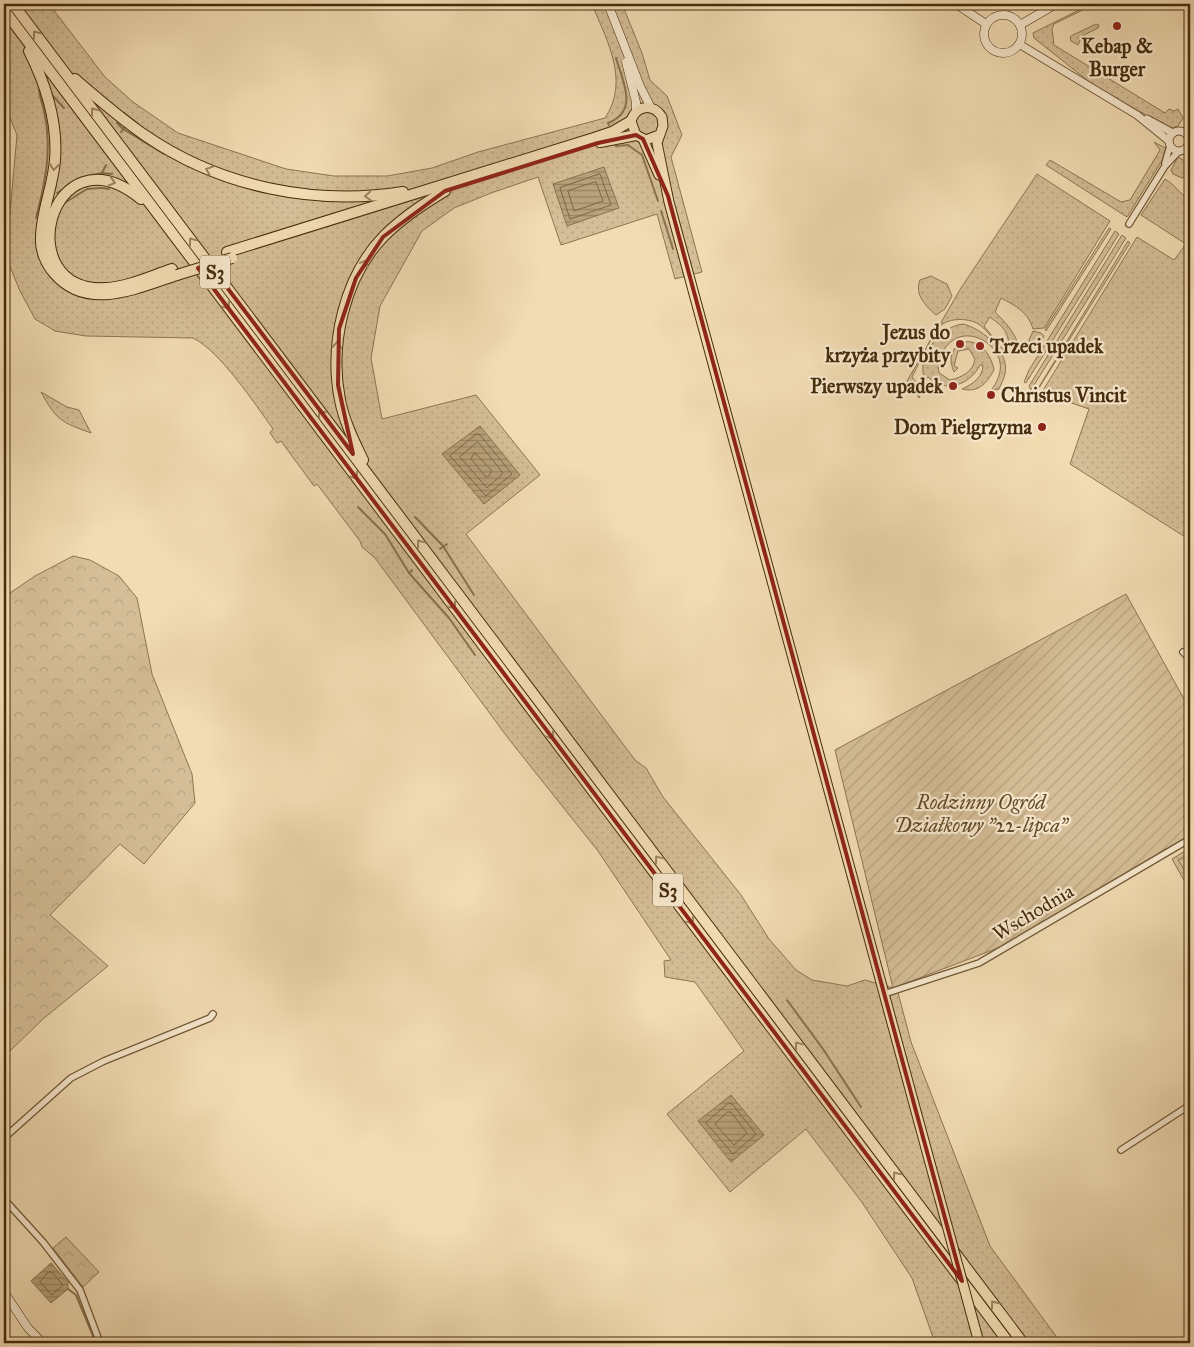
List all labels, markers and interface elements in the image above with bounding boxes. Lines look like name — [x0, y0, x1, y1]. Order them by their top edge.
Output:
marker: Kebap & Burger — [1111, 20, 1123, 32]
one-way arrow — [33, 30, 42, 40]
place label: Kebap & Burger — [1081, 34, 1153, 82]
one-way arrow — [92, 108, 100, 117]
one-way arrow — [49, 164, 60, 172]
one-way arrow — [205, 166, 214, 176]
one-way arrow — [107, 177, 115, 187]
one-way arrow — [364, 190, 372, 201]
one-way arrow — [189, 237, 198, 247]
road number: S3 — [200, 256, 230, 288]
one-way arrow — [358, 259, 368, 268]
one-way arrow — [221, 300, 229, 309]
place label: Jezus do krzyża przybity — [825, 320, 952, 368]
place label: Trzeci upadek — [989, 334, 1104, 359]
marker: Jezus do krzyża przybity — [954, 338, 966, 350]
marker: Trzeci upadek — [974, 340, 986, 352]
one-way arrow — [331, 341, 342, 349]
place label: Pierwszy upadek — [810, 374, 944, 399]
marker: Pierwszy upadek — [947, 380, 959, 392]
place label: Christus Vincit — [1001, 383, 1127, 407]
marker: Christus Vincit — [985, 389, 997, 401]
one-way arrow — [319, 410, 327, 419]
place label: Dom Pielgrzyma — [894, 415, 1033, 440]
marker: Dom Pielgrzyma — [1036, 421, 1048, 433]
one-way arrow — [349, 470, 358, 480]
one-way arrow — [417, 539, 426, 549]
one-way arrow — [447, 600, 456, 610]
one-way arrow — [545, 730, 554, 740]
park label: Rodzinny Ogród Działkowy "22-lipca" — [894, 790, 1070, 838]
one-way arrow — [655, 855, 664, 865]
road number: S3 — [653, 874, 683, 906]
street label: Wschodnia — [988, 878, 1078, 945]
one-way arrow — [685, 915, 694, 925]
one-way arrow — [795, 1041, 804, 1051]
one-way arrow — [893, 1172, 901, 1181]
one-way arrow — [991, 1300, 1000, 1310]

